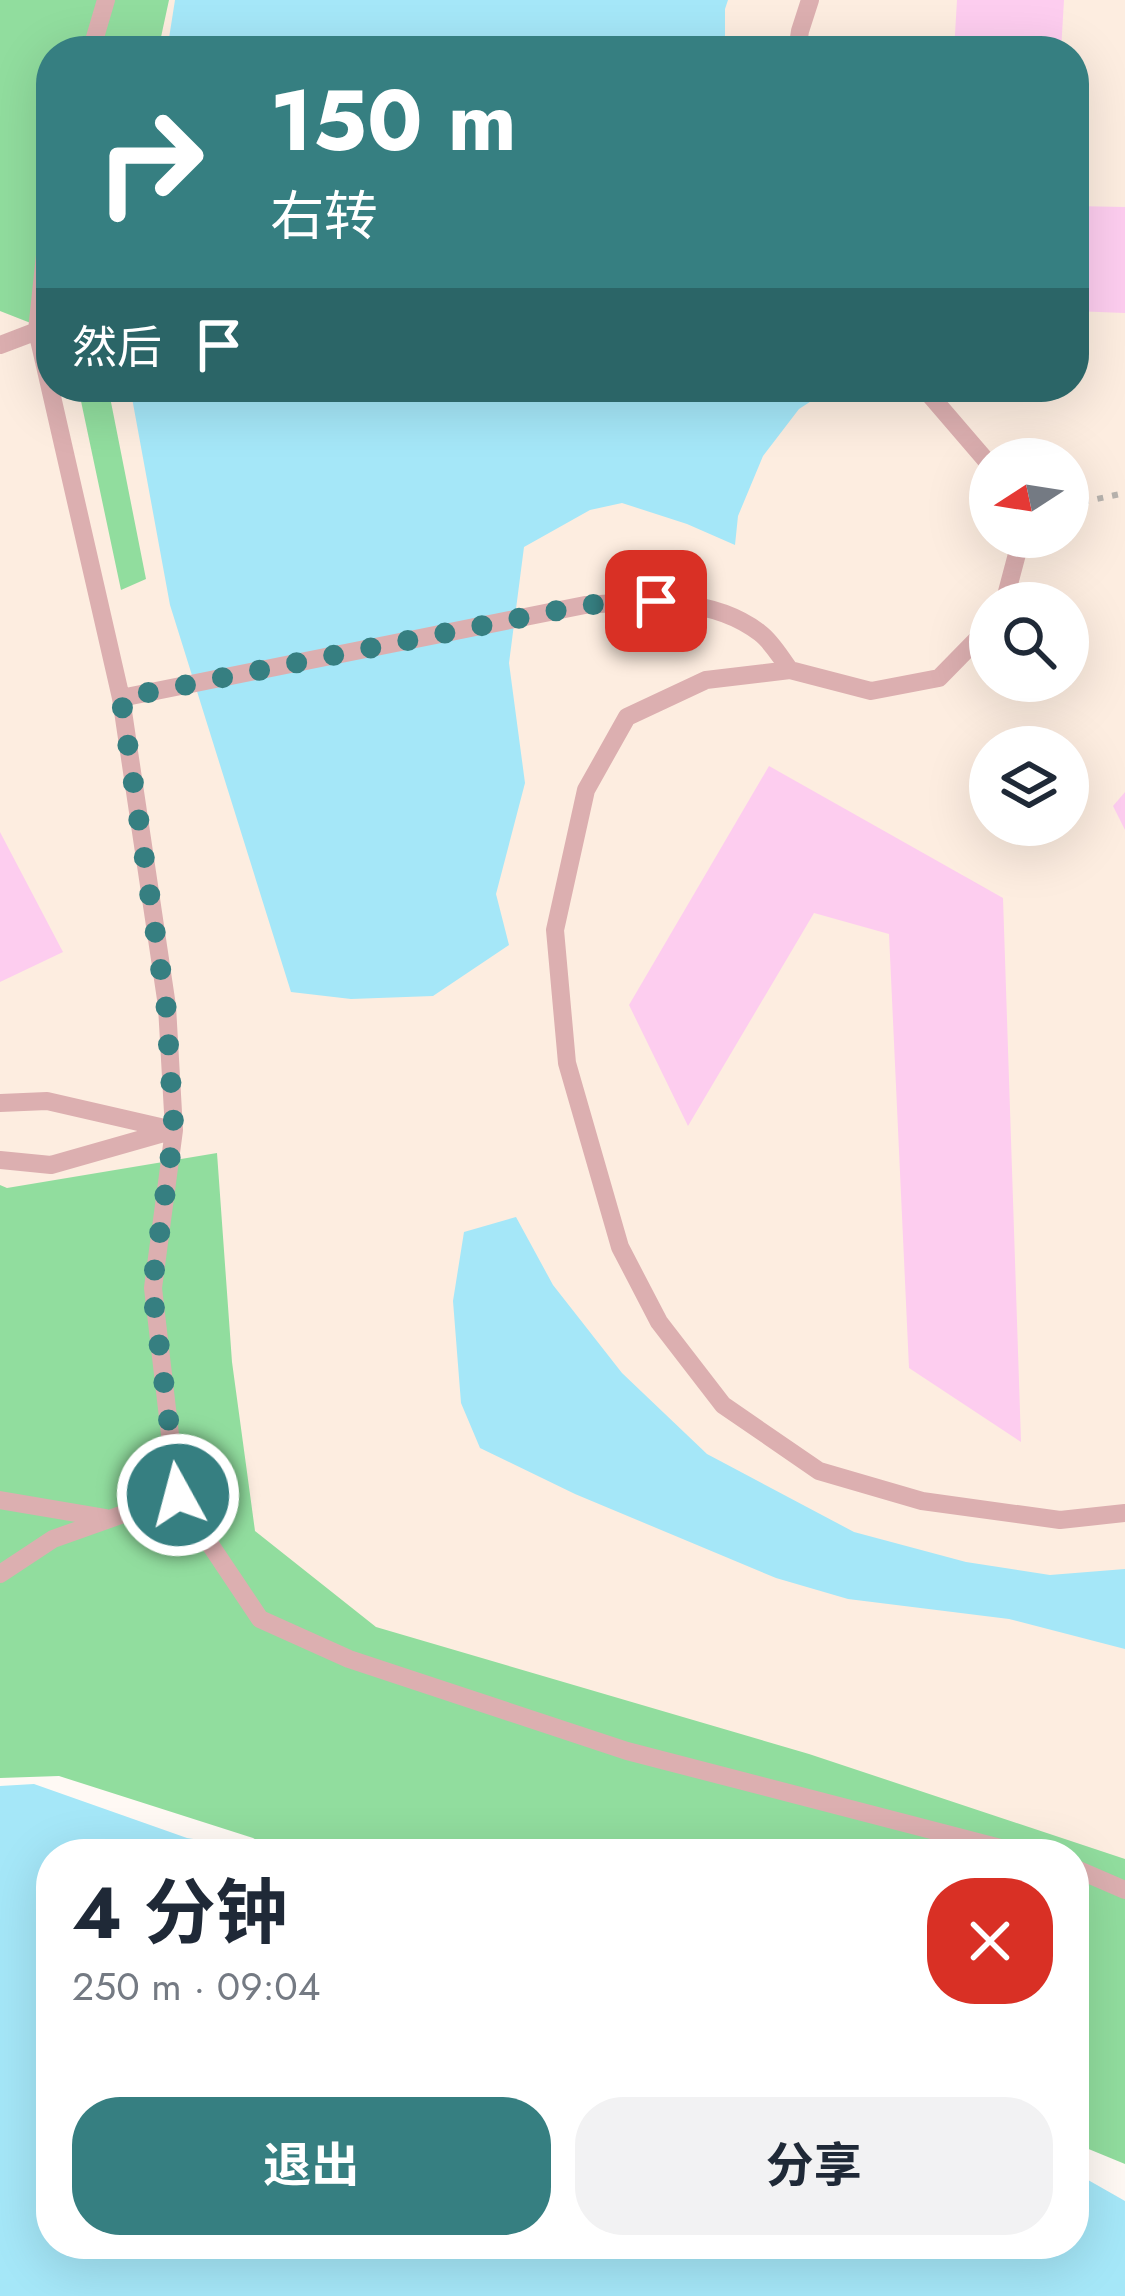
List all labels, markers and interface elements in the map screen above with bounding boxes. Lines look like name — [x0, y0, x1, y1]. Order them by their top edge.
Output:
text: 150 m — [270, 60, 517, 182]
icon: right — [72, 84, 228, 240]
text: 右转 — [270, 177, 378, 255]
icon: arrive — [186, 312, 252, 378]
text: 然后 — [72, 315, 162, 380]
north arrow — [969, 438, 1089, 558]
map controls — [969, 438, 1089, 846]
pin — [605, 550, 707, 652]
icon: arrive — [623, 568, 689, 634]
button: search — [969, 582, 1089, 702]
button: layers — [969, 726, 1089, 846]
position arrow — [115, 1432, 241, 1558]
text: 4 分钟 — [72, 1861, 288, 1965]
button: close — [927, 1878, 1053, 2004]
text: 250 m · 09:04 — [72, 1958, 321, 2015]
button: 退出 — [72, 2097, 551, 2235]
button: 分享 — [575, 2097, 1053, 2235]

